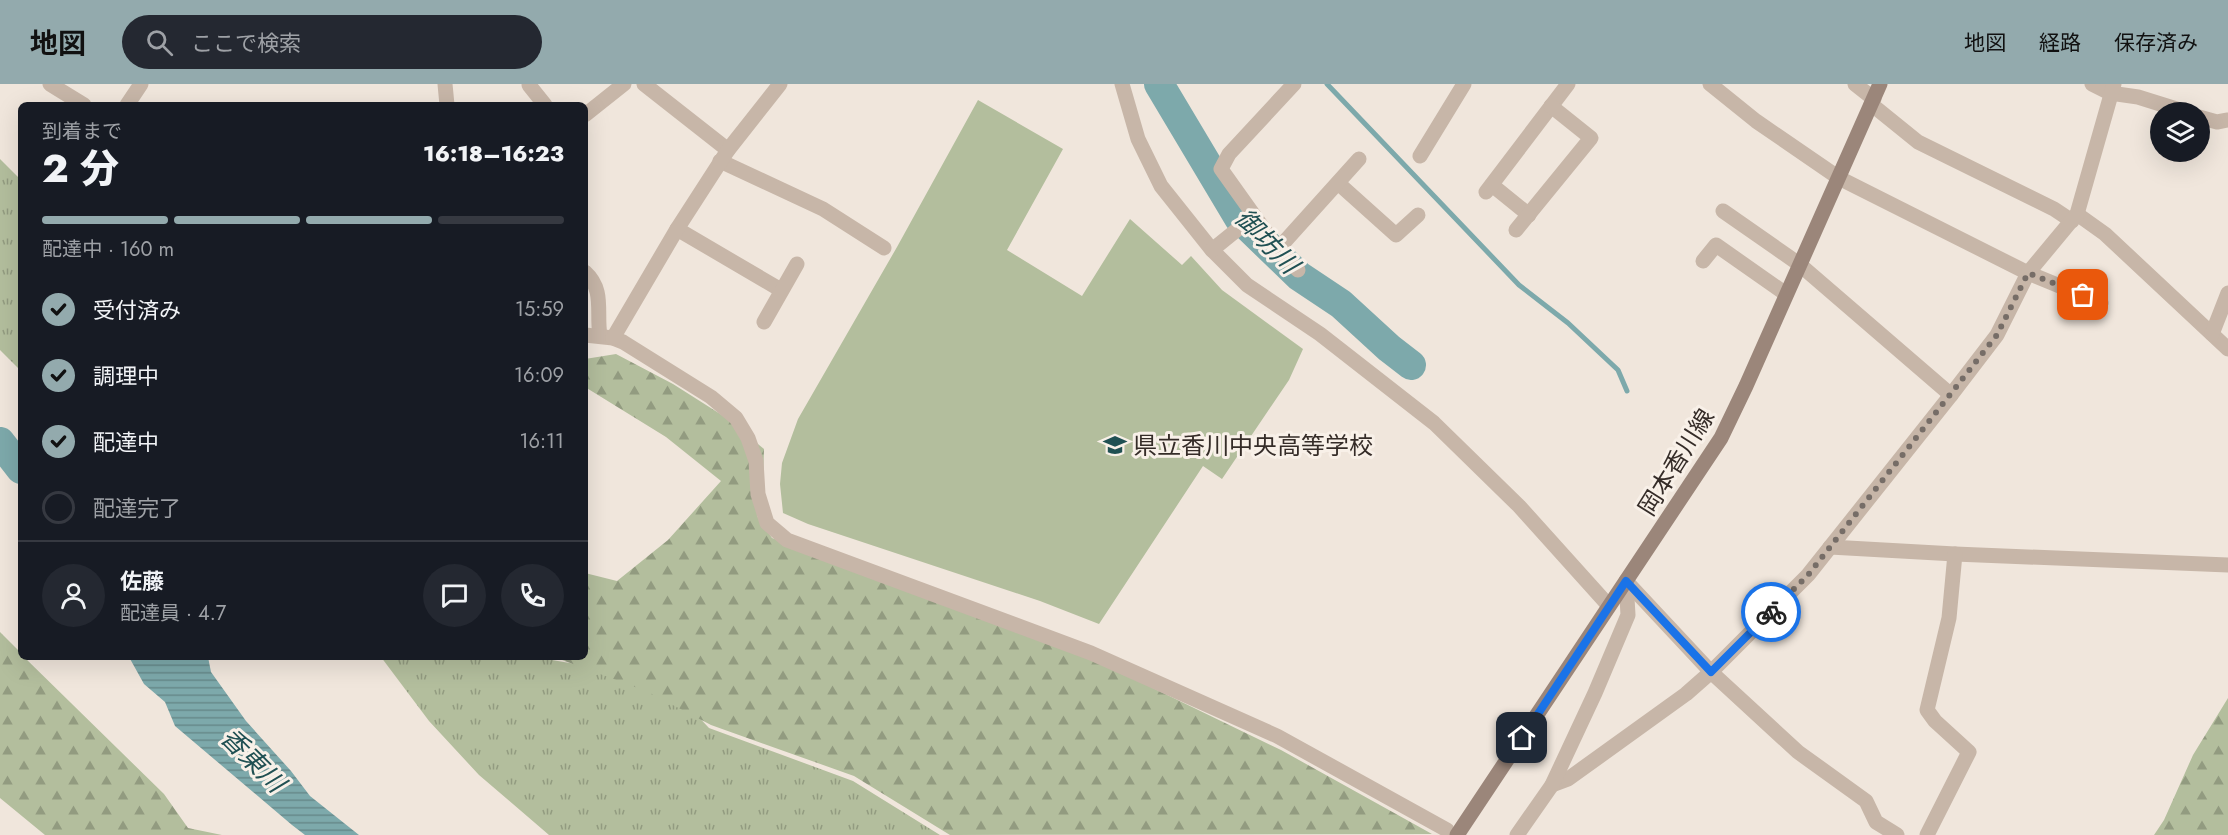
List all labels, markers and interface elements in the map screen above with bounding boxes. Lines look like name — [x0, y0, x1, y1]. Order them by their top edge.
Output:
search box — [122, 15, 542, 69]
text: 地図 — [30, 23, 86, 64]
icon: search — [143, 26, 176, 59]
text: ここで検索 — [191, 27, 301, 59]
text: 地図 — [1964, 28, 2006, 58]
text: 経路 — [2039, 28, 2081, 58]
text: 保存済み — [2114, 28, 2198, 58]
map controls — [2150, 102, 2210, 162]
button: layers — [2150, 102, 2210, 162]
text: 到着まで — [42, 117, 122, 146]
text: 16:18–16:23 — [423, 137, 564, 169]
text: 2 分 — [42, 140, 119, 197]
water label: 御坊川 — [1226, 200, 1310, 284]
text: 配達中 · 160 m — [42, 235, 174, 264]
pin — [2057, 269, 2108, 320]
icon: bag — [2066, 278, 2099, 311]
icon: check — [42, 293, 75, 326]
text: 受付済み — [93, 294, 181, 326]
text: 15:59 — [515, 295, 564, 324]
icon: check — [42, 359, 75, 392]
text: 調理中 — [93, 360, 159, 392]
text: 16:09 — [514, 361, 564, 390]
street label: 岡本香川線 — [1629, 402, 1723, 522]
icon: check — [42, 425, 75, 458]
text: 配達中 — [93, 426, 159, 458]
text: 16:11 — [519, 427, 564, 456]
place label: 県立香川中央高等学校 — [1133, 428, 1373, 463]
school or university icon: 県立香川中央高等学校 — [1102, 432, 1128, 458]
text: 配達完了 — [93, 492, 181, 524]
button: person — [42, 564, 105, 627]
button: chat — [423, 564, 486, 627]
button: phone — [501, 564, 564, 627]
text: 佐藤 — [120, 565, 164, 597]
courier — [1741, 582, 1801, 642]
icon: bike — [1755, 596, 1788, 629]
text: 配達員 · 4.7 — [120, 599, 226, 628]
pin — [1496, 712, 1547, 763]
water label: 香東川 — [212, 719, 296, 803]
icon: home — [1505, 721, 1538, 754]

